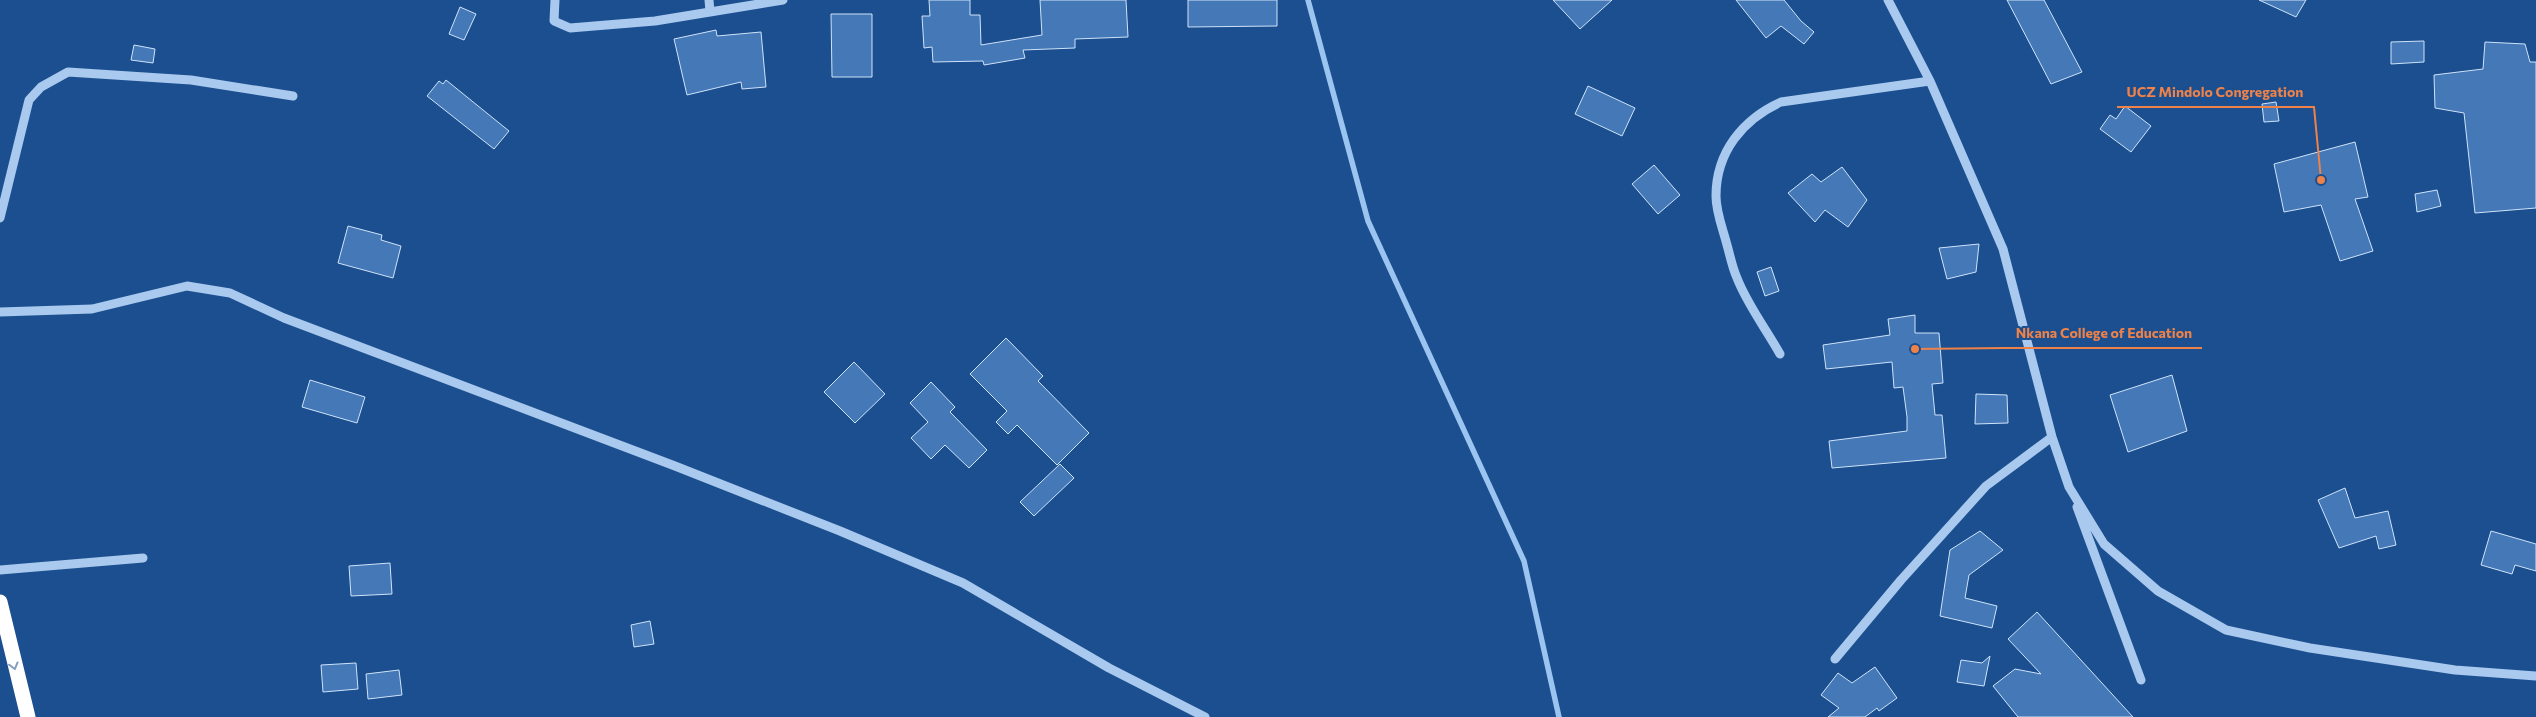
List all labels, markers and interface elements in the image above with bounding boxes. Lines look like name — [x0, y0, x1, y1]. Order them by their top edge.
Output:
callout: UCZ Mindolo Congregation — [2117, 78, 2314, 107]
text: UCZ Mindolo Congregation — [2127, 83, 2303, 100]
callout: Nkana College of Education — [2005, 319, 2202, 348]
text: Nkana College of Education — [2016, 324, 2192, 341]
one-way arrow — [8, 662, 19, 671]

